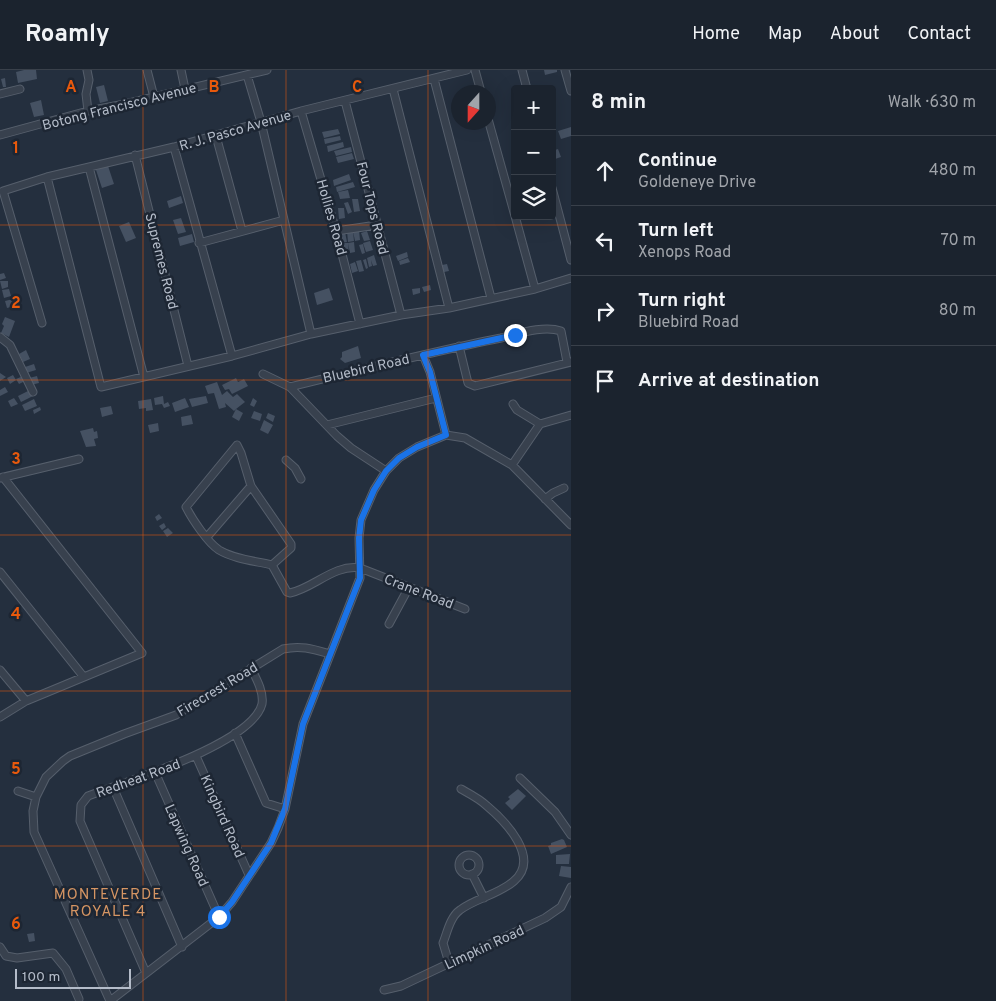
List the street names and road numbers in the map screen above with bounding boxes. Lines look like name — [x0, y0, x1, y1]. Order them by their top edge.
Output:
street label: Botong Francisco Avenue — [40, 79, 198, 133]
street label: R. J. Pasco Avenue — [177, 107, 293, 156]
street label: Four Tops Road — [352, 160, 391, 257]
street label: Hollies Road — [312, 177, 350, 257]
street label: Supremes Road — [140, 211, 181, 311]
street label: Bluebird Road — [321, 351, 411, 388]
street label: Crane Road — [381, 571, 456, 613]
street label: Firecrest Road — [174, 660, 261, 721]
street label: Redheat Road — [94, 756, 183, 802]
street label: Kingbird Road — [196, 773, 247, 861]
street label: Lapwing Road — [160, 802, 211, 889]
street label: Limpkin Road — [442, 923, 527, 974]

